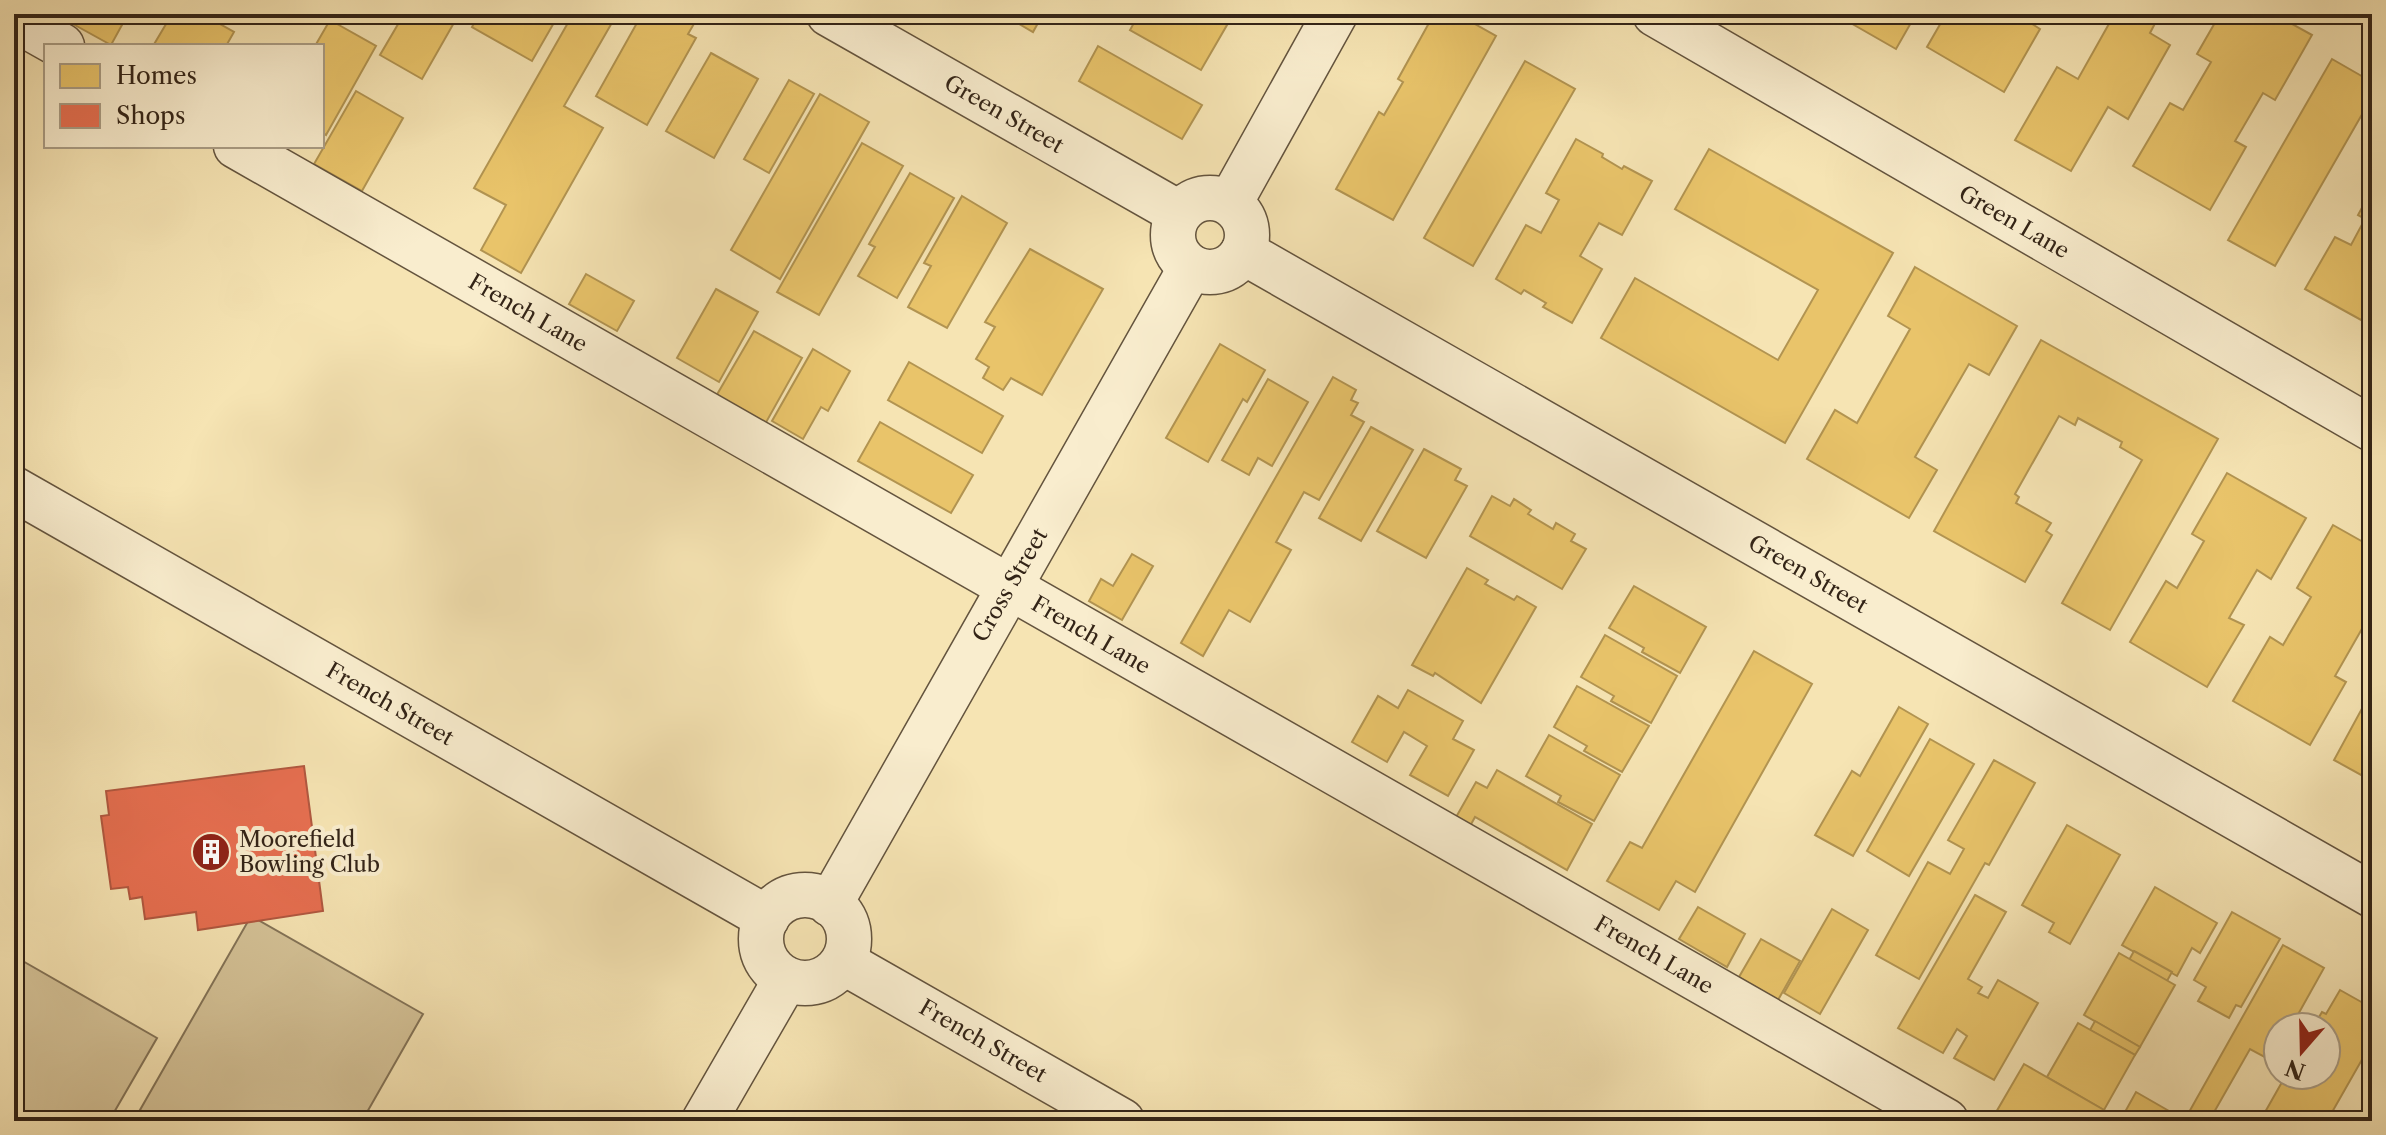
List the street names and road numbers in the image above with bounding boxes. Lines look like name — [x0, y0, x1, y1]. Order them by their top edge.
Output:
street label: Green Street — [940, 69, 1069, 159]
street label: Green Lane — [1954, 180, 2074, 264]
street label: French Lane — [464, 268, 592, 358]
street label: Cross Street — [967, 523, 1054, 647]
street label: Green Street — [1744, 529, 1873, 619]
street label: French Lane — [1027, 590, 1155, 680]
street label: French Street — [321, 657, 459, 752]
street label: French Lane — [1590, 910, 1718, 1000]
street label: French Street — [914, 994, 1052, 1089]

